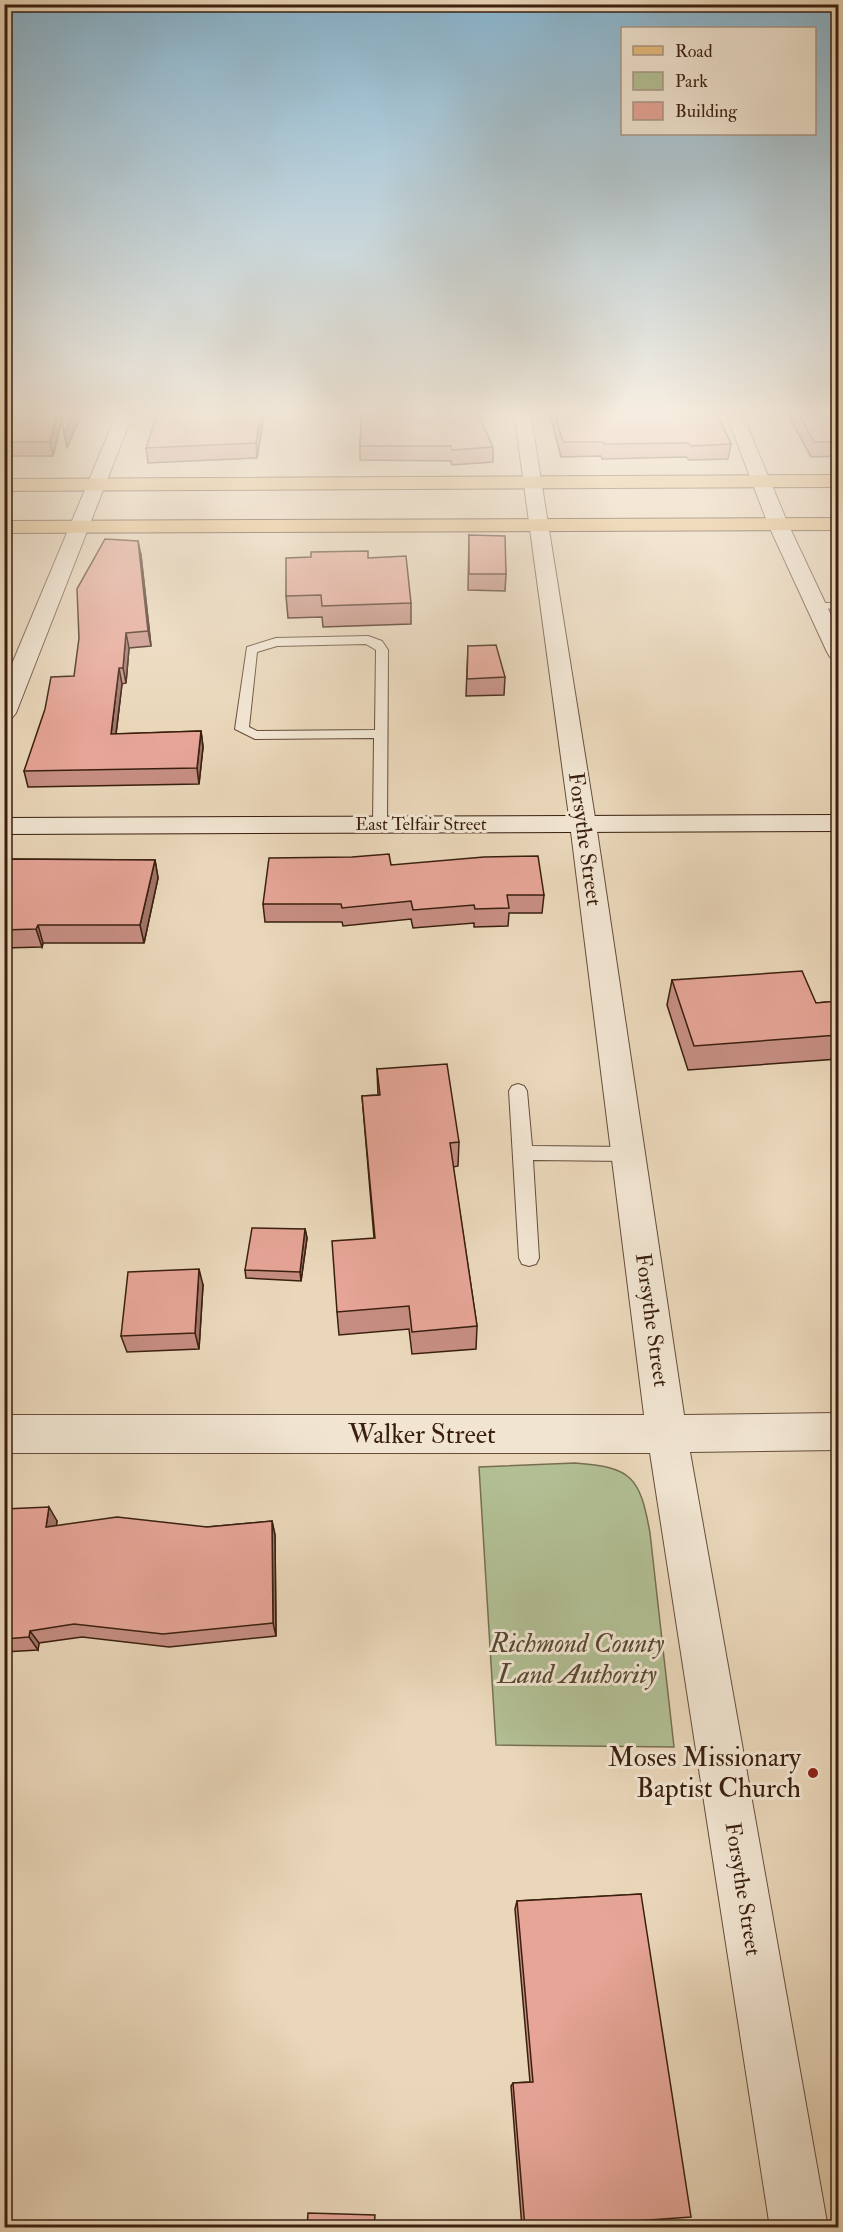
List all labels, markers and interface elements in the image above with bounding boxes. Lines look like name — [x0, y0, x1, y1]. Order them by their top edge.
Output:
legend — [621, 27, 816, 135]
text: Road — [675, 40, 713, 63]
text: Park — [675, 70, 708, 93]
text: Building — [675, 100, 738, 123]
street label: Forsythe Street — [562, 770, 608, 908]
street label: East Telfair Street — [355, 813, 487, 836]
street label: Forsythe Street — [629, 1251, 675, 1389]
street label: Walker Street — [347, 1418, 496, 1451]
park label: Richmond County Land Authority — [489, 1627, 665, 1691]
place label: Moses Missionary Baptist Church — [608, 1741, 802, 1806]
marker: Moses Missionary Baptist Church — [806, 1766, 820, 1780]
street label: Forsythe Street — [719, 1820, 767, 1958]

